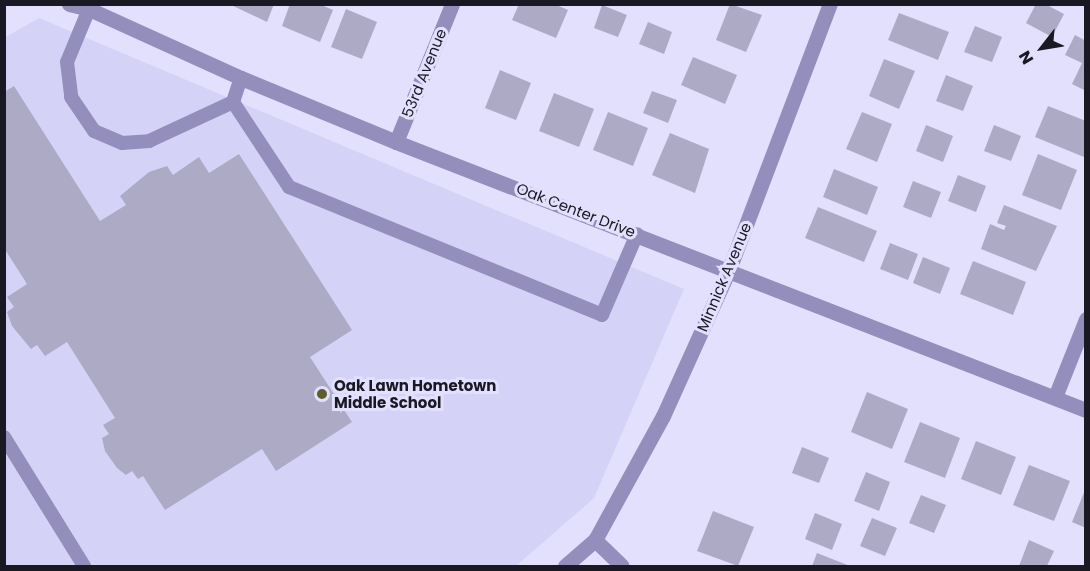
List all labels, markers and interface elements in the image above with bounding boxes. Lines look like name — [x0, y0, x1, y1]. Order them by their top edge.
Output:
north arrow — [1012, 18, 1072, 78]
street label: 53rd Avenue — [398, 26, 450, 120]
text: N — [1013, 46, 1039, 69]
street label: Oak Center Drive — [514, 179, 638, 241]
street label: Minnick Avenue — [693, 220, 755, 334]
place label: Oak Lawn Hometown Middle School — [334, 376, 496, 411]
marker: Oak Lawn Hometown Middle School — [315, 387, 329, 401]

